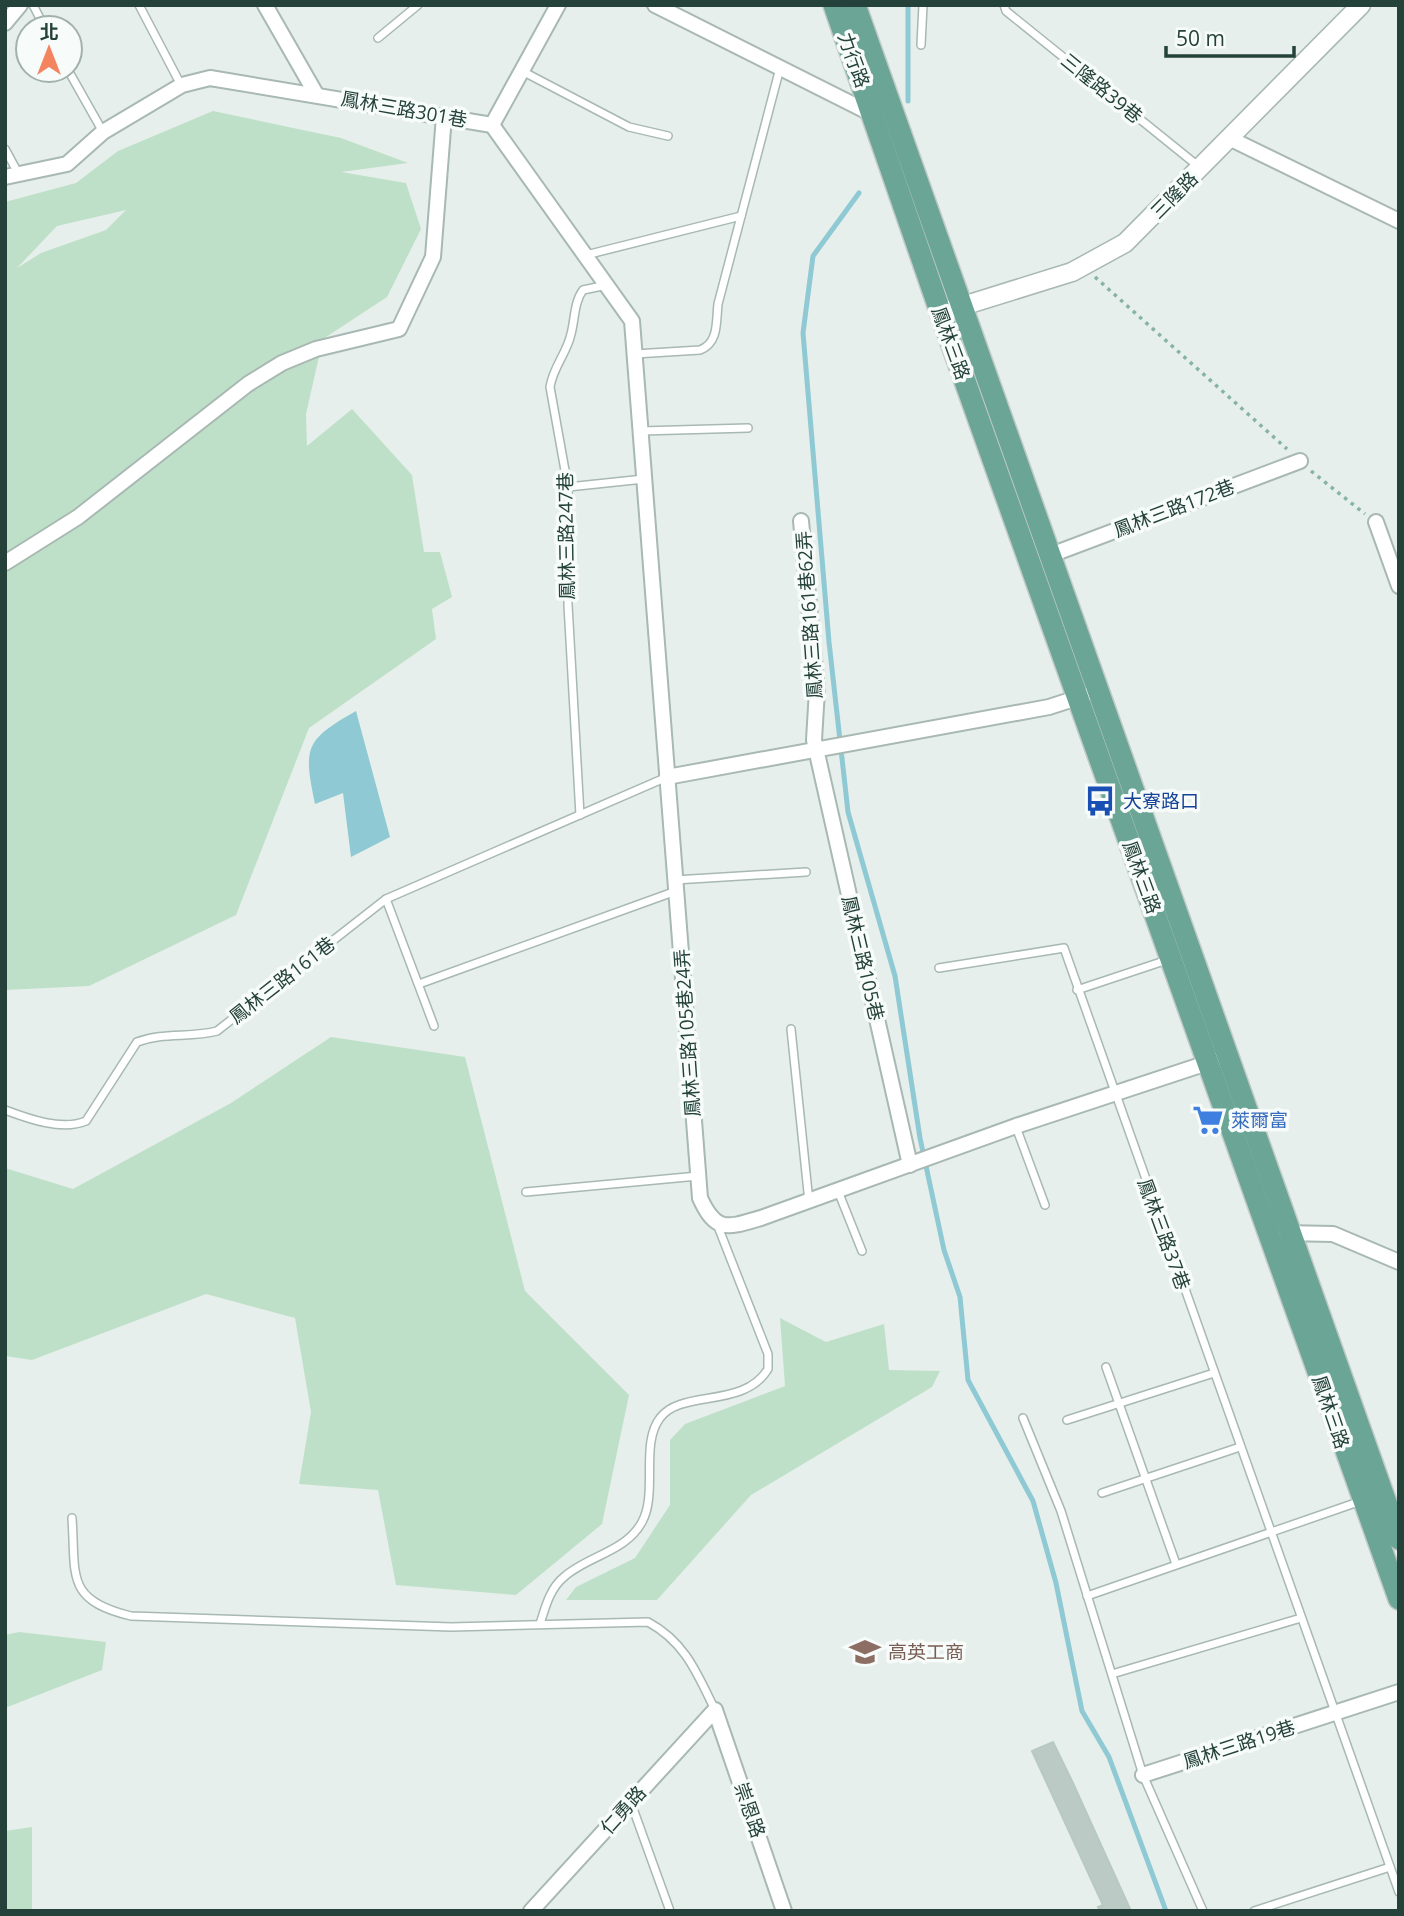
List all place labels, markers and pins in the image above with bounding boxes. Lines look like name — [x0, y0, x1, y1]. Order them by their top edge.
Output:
bus stop icon: 大寮路口 — [1083, 784, 1117, 818]
place label: 大寮路口 — [1123, 788, 1199, 814]
supermarket icon: 萊爾富 — [1191, 1103, 1225, 1137]
place label: 萊爾富 — [1231, 1107, 1288, 1133]
school or university icon: 高英工商 — [848, 1635, 882, 1669]
place label: 高英工商 — [888, 1639, 964, 1665]

